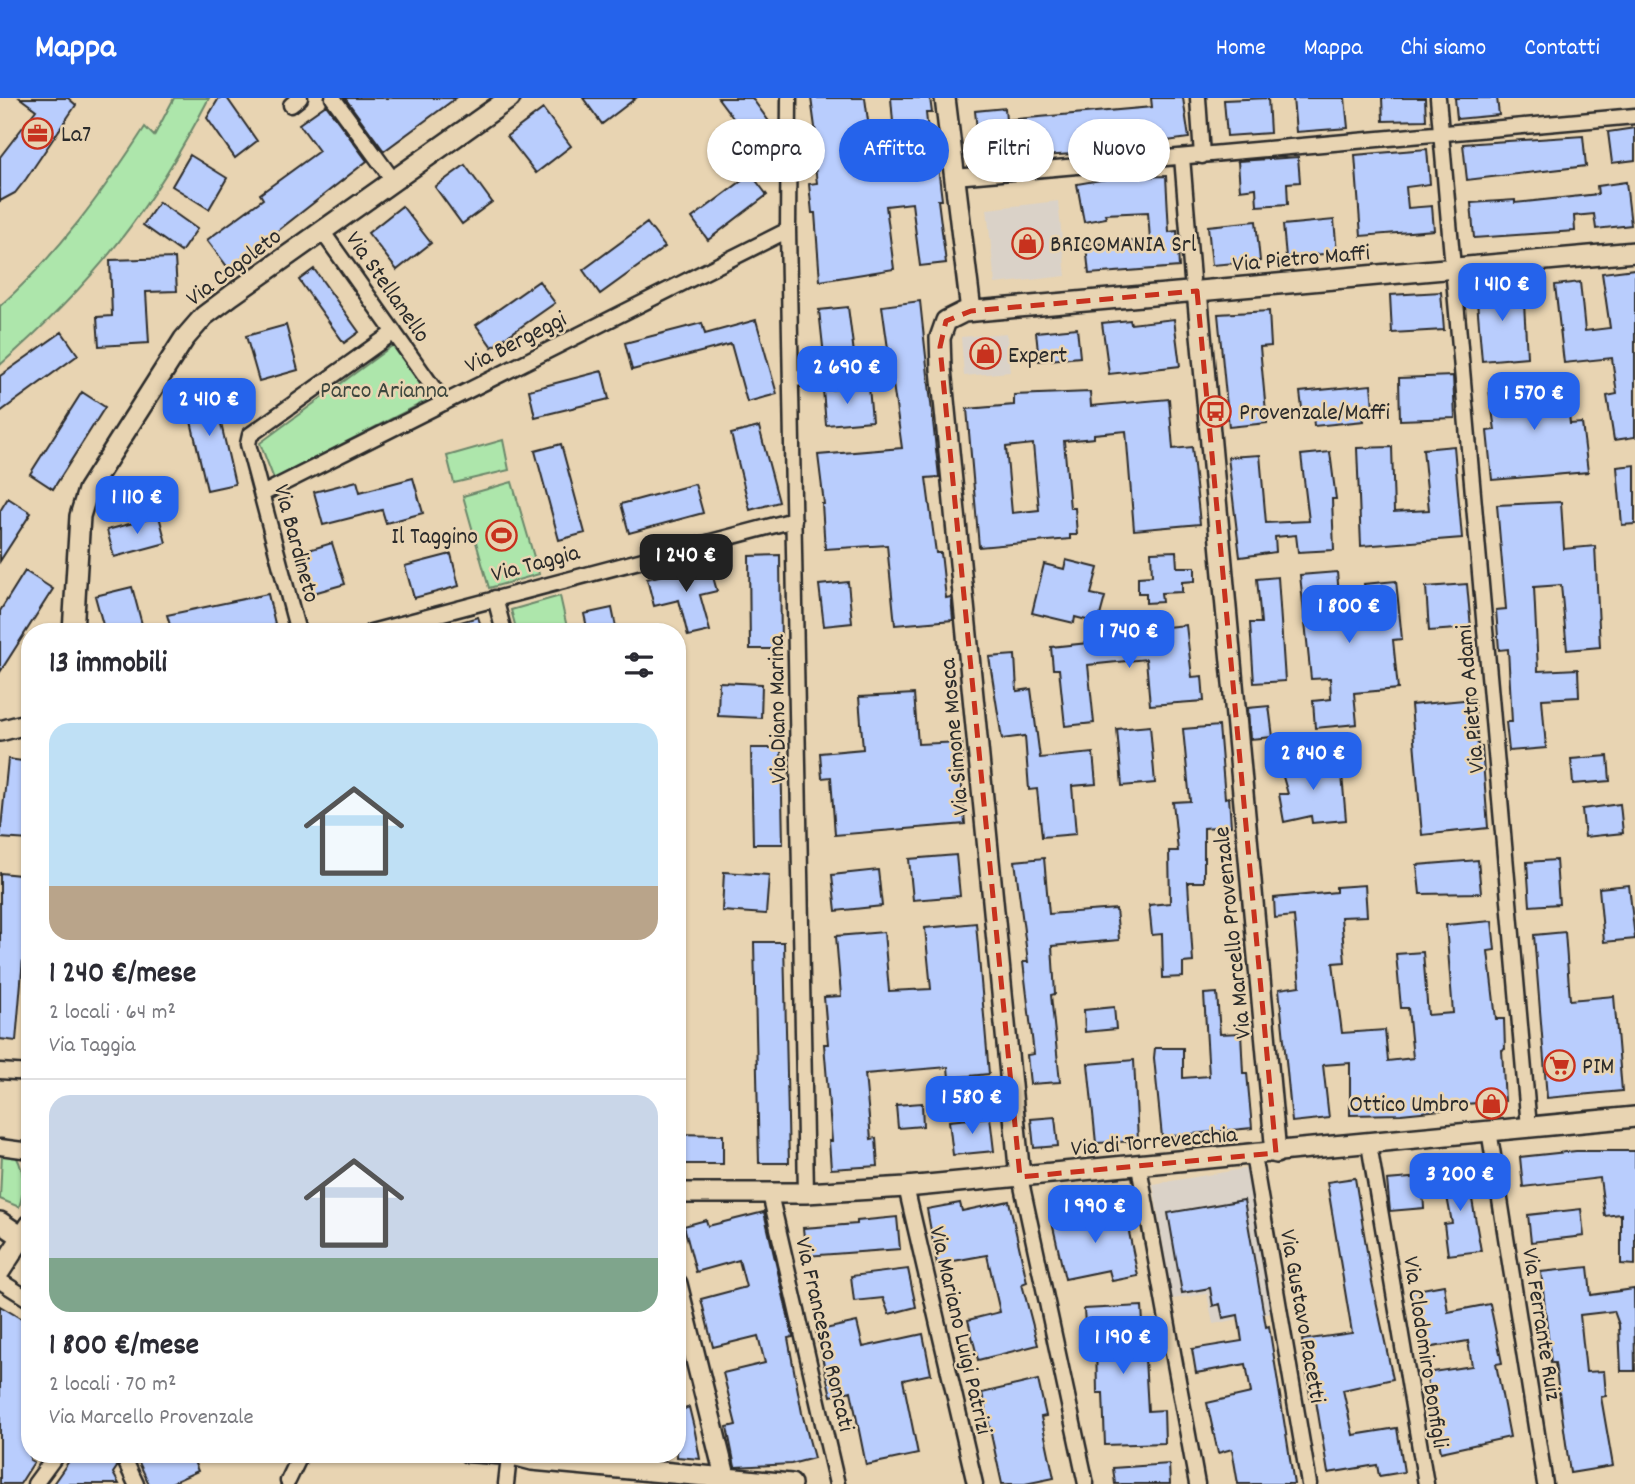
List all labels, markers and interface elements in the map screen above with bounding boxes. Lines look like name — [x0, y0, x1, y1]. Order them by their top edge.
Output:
text: Mappa — [35, 26, 116, 73]
text: Home — [1216, 32, 1266, 66]
text: Mappa — [1304, 32, 1363, 66]
text: Chi siamo — [1401, 32, 1486, 66]
text: Contatti — [1524, 32, 1600, 66]
office icon: La7 — [21, 116, 55, 150]
place label: La7 — [61, 119, 91, 153]
chip: Compra — [707, 119, 825, 182]
chip: Affitta — [839, 119, 949, 182]
chip: Filtri — [963, 119, 1054, 182]
chip: Nuovo — [1068, 119, 1170, 182]
street label: Via Cogoleto — [180, 221, 290, 316]
street label: Via Stellanello — [336, 225, 437, 350]
shop icon: BRICOMANIA Srl — [1010, 226, 1044, 260]
place label: BRICOMANIA Srl — [1050, 229, 1197, 263]
street label: Via Pietro Maffi — [1231, 237, 1371, 283]
pin: 1 410 € — [1437, 264, 1567, 323]
text: 1 410 € — [1474, 269, 1530, 302]
street label: Via Bergeggi — [460, 304, 573, 384]
shop icon: Expert — [968, 337, 1002, 371]
place label: Expert — [1008, 340, 1067, 374]
pin: 2 690 € — [782, 346, 912, 406]
text: 2 690 € — [813, 352, 881, 385]
pin: 1 570 € — [1469, 372, 1599, 432]
park label: Parco Arianna — [320, 375, 449, 409]
pin: 2 410 € — [144, 378, 274, 438]
text: 1 570 € — [1504, 378, 1564, 411]
text: 2 410 € — [179, 384, 239, 417]
bus stop icon: Provenzale/Maffi — [1199, 394, 1233, 428]
place label: Provenzale/Maffi — [1239, 397, 1390, 431]
pin: 1 110 € — [72, 476, 202, 536]
street label: Via Bardineto — [263, 481, 327, 607]
text: 1 110 € — [111, 482, 163, 515]
sports icon: Il Taggino — [484, 518, 518, 552]
place label: Il Taggino — [391, 521, 478, 555]
pin: 1 240 € — [621, 534, 751, 594]
street label: Via Taggia — [488, 537, 584, 593]
text: 1 240 € — [656, 540, 716, 573]
pin: 1 800 € — [1284, 586, 1414, 645]
text: 1 800 € — [1318, 591, 1380, 624]
pin: 1 740 € — [1064, 610, 1194, 670]
text: 1 740 € — [1099, 616, 1159, 649]
street label: Via Pietro Adami — [1449, 623, 1495, 774]
street label: Via Diano Marina — [761, 633, 797, 784]
text: 13 immobili — [49, 644, 167, 687]
icon: filters — [620, 646, 658, 684]
street label: Via Simone Mosca — [932, 656, 980, 817]
pin: 2 840 € — [1248, 732, 1378, 792]
text: 2 840 € — [1281, 738, 1345, 771]
icon: home — [291, 768, 417, 894]
street label: Via Marcello Provenzale — [1206, 825, 1262, 1041]
text: 1 240 €/mese — [49, 954, 196, 997]
text: 2 locali · 64 m² — [49, 997, 176, 1030]
text: Via Taggia — [49, 1030, 135, 1063]
supermarket icon: PIM — [1542, 1048, 1576, 1082]
place label: PIM — [1582, 1051, 1614, 1085]
pin: 1 580 € — [907, 1076, 1037, 1136]
text: 1 580 € — [942, 1082, 1002, 1115]
shop icon: Ottico Umbro — [1475, 1086, 1509, 1120]
place label: Ottico Umbro — [1349, 1089, 1469, 1123]
street label: Via di Torrevecchia — [1070, 1119, 1240, 1167]
icon: home — [291, 1140, 417, 1266]
pin: 3 200 € — [1395, 1154, 1525, 1213]
text: 3 200 € — [1426, 1159, 1494, 1192]
pin: 1 990 € — [1030, 1186, 1160, 1245]
text: 1 990 € — [1064, 1191, 1126, 1224]
street label: Via Mariano Luigi Patrizi — [919, 1223, 1000, 1438]
street label: Via Gustavo Pacetti — [1269, 1227, 1333, 1406]
street label: Via Francesco Roncati — [784, 1234, 862, 1435]
street label: Via Ferrante Ruiz — [1511, 1245, 1569, 1403]
street label: Via Clodomiro Bonfigli — [1392, 1254, 1456, 1451]
pin: 1 190 € — [1058, 1316, 1188, 1376]
text: 1 190 € — [1095, 1322, 1151, 1355]
text: 1 800 €/mese — [49, 1326, 199, 1369]
text: 2 locali · 70 m² — [49, 1369, 176, 1402]
text: Via Marcello Provenzale — [49, 1402, 254, 1435]

